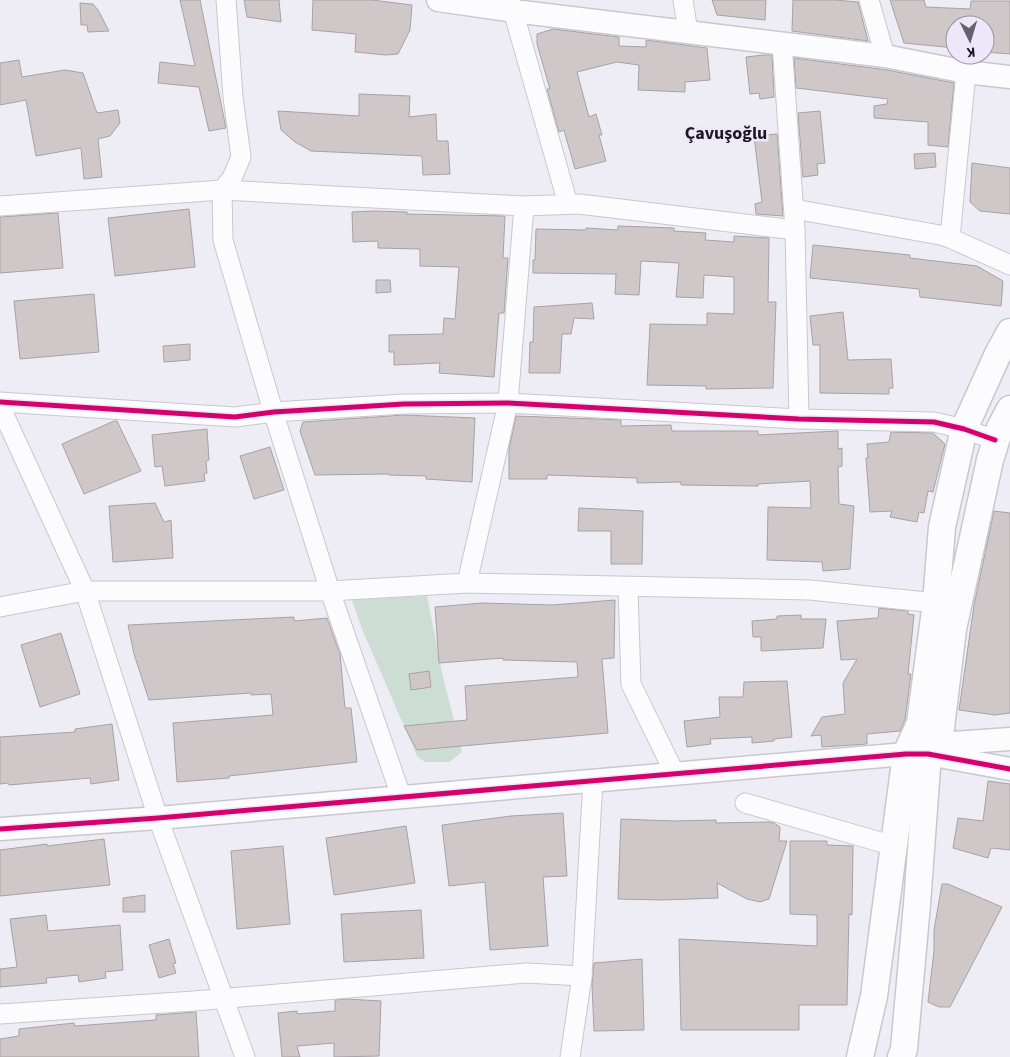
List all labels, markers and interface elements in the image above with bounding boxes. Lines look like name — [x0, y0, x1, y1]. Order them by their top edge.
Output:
north arrow — [945, 15, 995, 65]
text: K — [965, 42, 976, 62]
district label: Çavuşoğlu — [685, 121, 767, 146]

